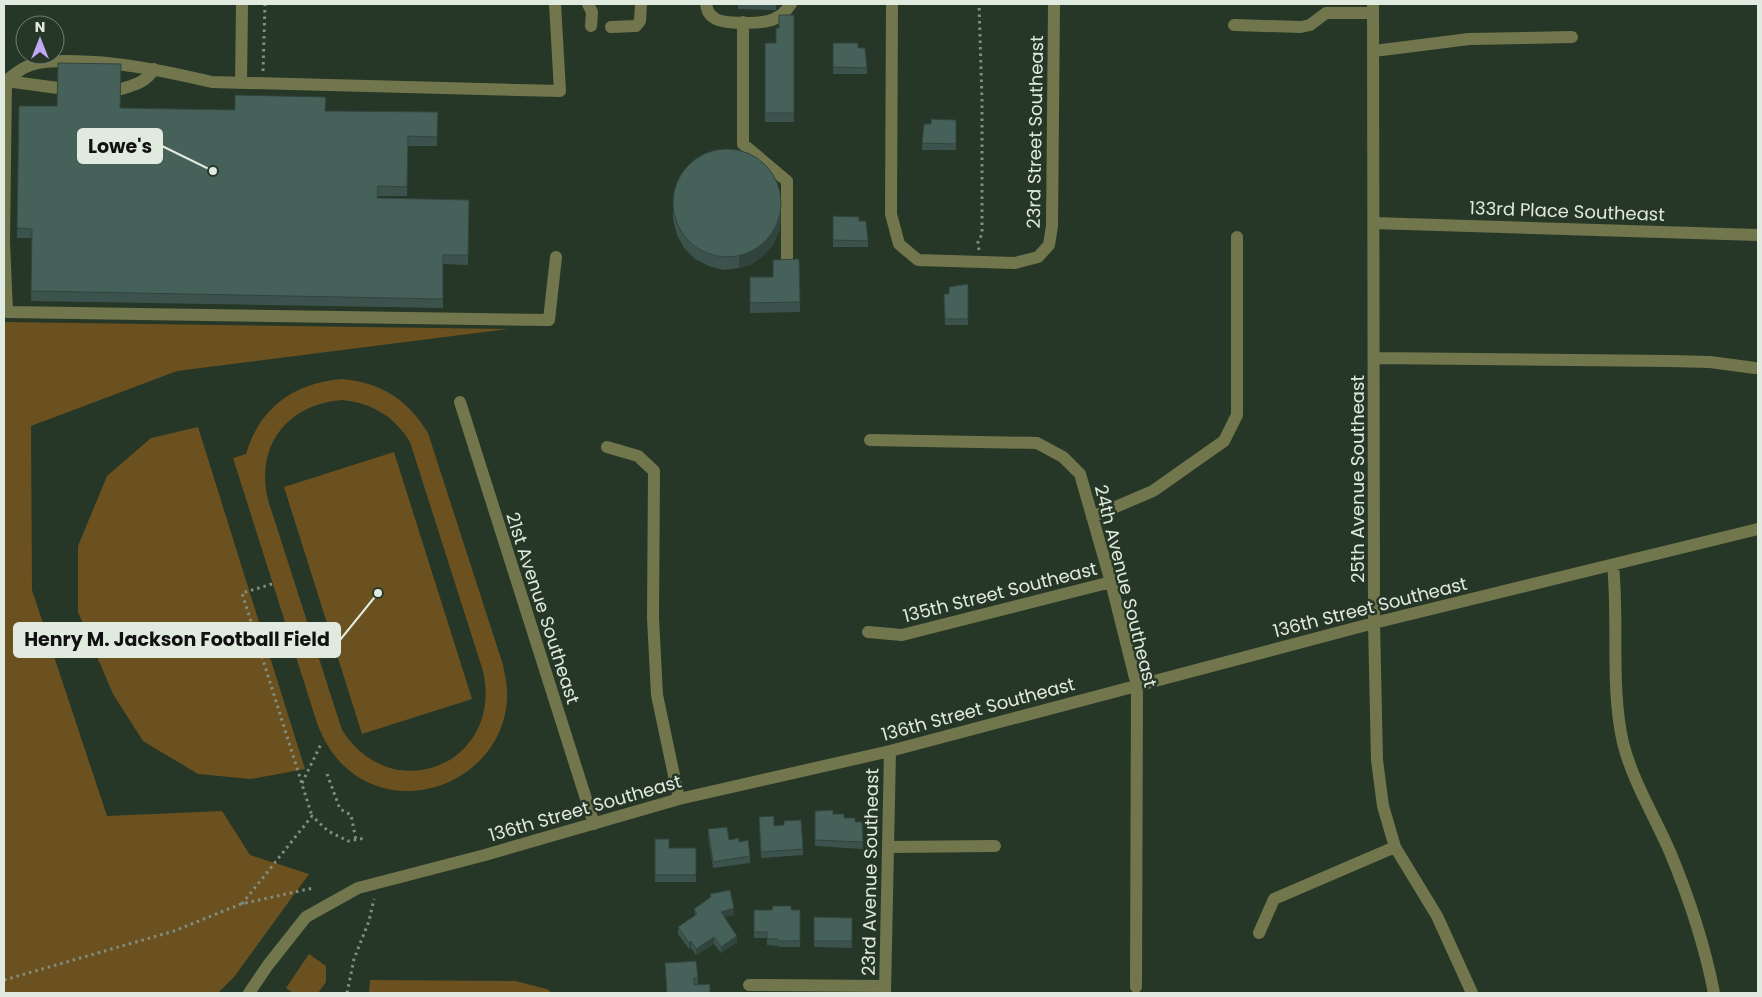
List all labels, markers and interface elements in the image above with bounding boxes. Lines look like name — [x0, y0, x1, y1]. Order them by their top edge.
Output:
north arrow — [15, 15, 65, 65]
text: N — [35, 17, 45, 37]
street label: 23rd Street Southeast — [1021, 35, 1049, 229]
callout: Lowe's — [78, 129, 162, 163]
text: Lowe's — [88, 133, 152, 160]
street label: 133rd Place Southeast — [1469, 195, 1665, 227]
street label: 25th Avenue Southeast — [1345, 375, 1370, 583]
street label: 24th Avenue Southeast — [1089, 482, 1163, 690]
street label: 21st Avenue Southeast — [500, 509, 586, 707]
street label: 135th Street Southeast — [900, 556, 1100, 628]
street label: 136th Street Southeast — [1270, 571, 1470, 643]
callout: Henry M. Jackson Football Field — [14, 623, 340, 657]
text: Henry M. Jackson Football Field — [24, 626, 330, 653]
street label: 136th Street Southeast — [879, 671, 1077, 747]
street label: 23rd Avenue Southeast — [856, 768, 884, 976]
street label: 136th Street Southeast — [486, 769, 684, 847]

